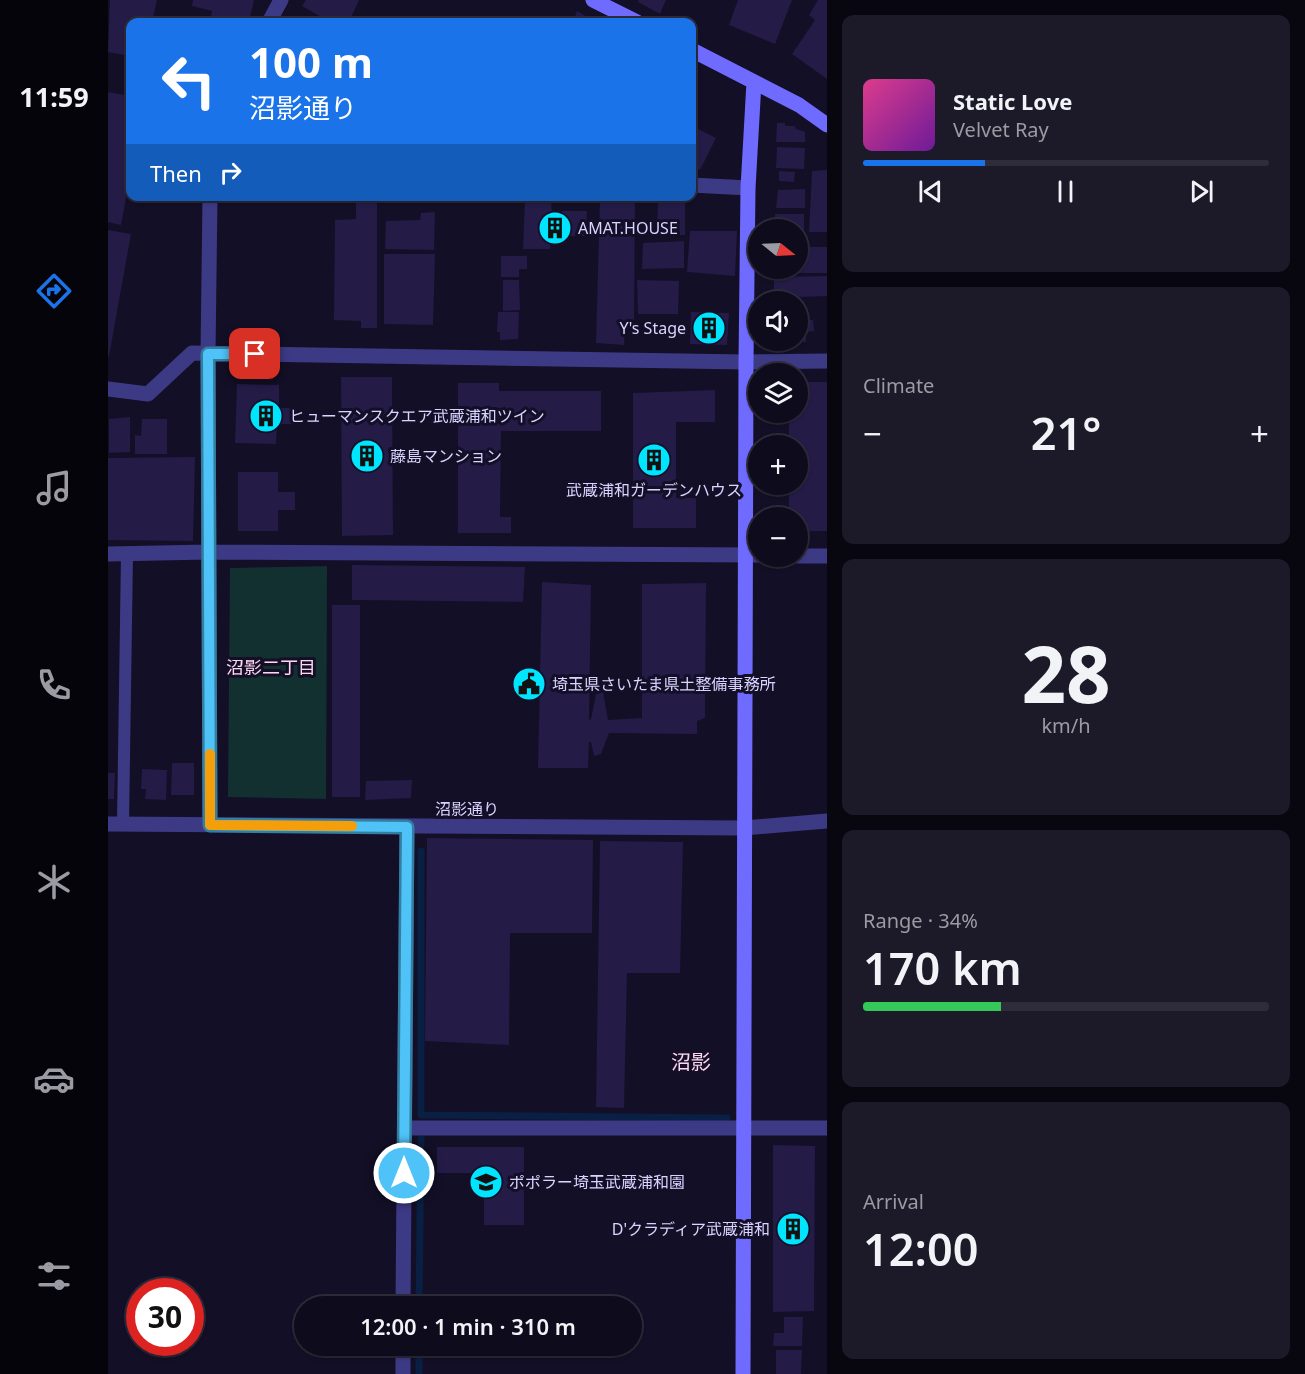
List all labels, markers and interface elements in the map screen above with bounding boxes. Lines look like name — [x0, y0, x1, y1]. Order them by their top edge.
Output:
text: 100 m — [249, 33, 373, 90]
icon: left — [150, 42, 228, 120]
text: 11:59 — [19, 78, 89, 115]
text: Static Love — [953, 86, 1072, 116]
text: 沼影通り — [249, 89, 357, 126]
text: Velvet Ray — [953, 116, 1049, 143]
icon: right — [214, 156, 247, 189]
text: Then — [150, 158, 202, 188]
icon: previous — [914, 175, 947, 208]
icon: pause — [1049, 175, 1082, 208]
icon: next — [1185, 175, 1218, 208]
building icon: AMAT.HOUSE — [537, 210, 573, 246]
place label: AMAT.HOUSE — [578, 217, 678, 239]
north arrow — [748, 219, 808, 279]
map controls — [748, 219, 808, 567]
icon: directions — [33, 270, 75, 312]
button: sound — [748, 291, 808, 351]
building icon: Y's Stage — [691, 310, 727, 346]
place label: Y's Stage — [620, 317, 686, 339]
pin — [229, 328, 280, 379]
icon: arrive — [238, 337, 271, 370]
button: layers — [748, 363, 808, 423]
text: Climate — [863, 372, 934, 399]
building icon: ヒューマンスクエア武蔵浦和ツイン — [248, 398, 284, 434]
text: 21° — [1031, 402, 1101, 463]
place label: ヒューマンスクエア武蔵浦和ツイン — [289, 405, 545, 427]
text: − — [863, 411, 882, 456]
text: + — [1250, 411, 1269, 456]
button: + — [748, 435, 808, 495]
building icon: 藤島マンション — [349, 438, 385, 474]
building icon: 武蔵浦和ガーデンハウス — [636, 442, 672, 478]
place label: 藤島マンション — [390, 445, 502, 467]
icon: music — [33, 467, 75, 509]
place label: 武蔵浦和ガーデンハウス — [566, 479, 742, 501]
button: − — [748, 507, 808, 567]
text: 28 — [1021, 620, 1111, 726]
district label: 沼影二丁目 — [226, 655, 316, 679]
icon: phone — [33, 664, 75, 706]
public building icon: 埼玉県さいたま県土整備事務所 — [511, 666, 547, 702]
place label: 埼玉県さいたま県土整備事務所 — [552, 673, 776, 695]
text: km/h — [1041, 712, 1091, 739]
street label: 沼影通り — [435, 798, 499, 820]
icon: climate — [33, 861, 75, 903]
text: Range · 34% — [863, 907, 978, 934]
text: 170 km — [863, 937, 1022, 998]
district label: 沼影 — [671, 1048, 711, 1075]
icon: car — [33, 1058, 75, 1100]
position arrow — [372, 1141, 436, 1205]
school or university icon: ポポラー埼玉武蔵浦和園 — [468, 1164, 504, 1200]
place label: ポポラー埼玉武蔵浦和園 — [509, 1171, 685, 1193]
text: Arrival — [863, 1188, 924, 1215]
building icon: D'クラディア武蔵浦和 — [775, 1211, 811, 1247]
place label: D'クラディア武蔵浦和 — [612, 1218, 770, 1240]
text: 12:00 — [863, 1218, 978, 1279]
icon: filters — [33, 1255, 75, 1297]
speed limit sign: 30 — [126, 1278, 204, 1356]
text: 12:00 · 1 min · 310 m — [360, 1311, 576, 1341]

